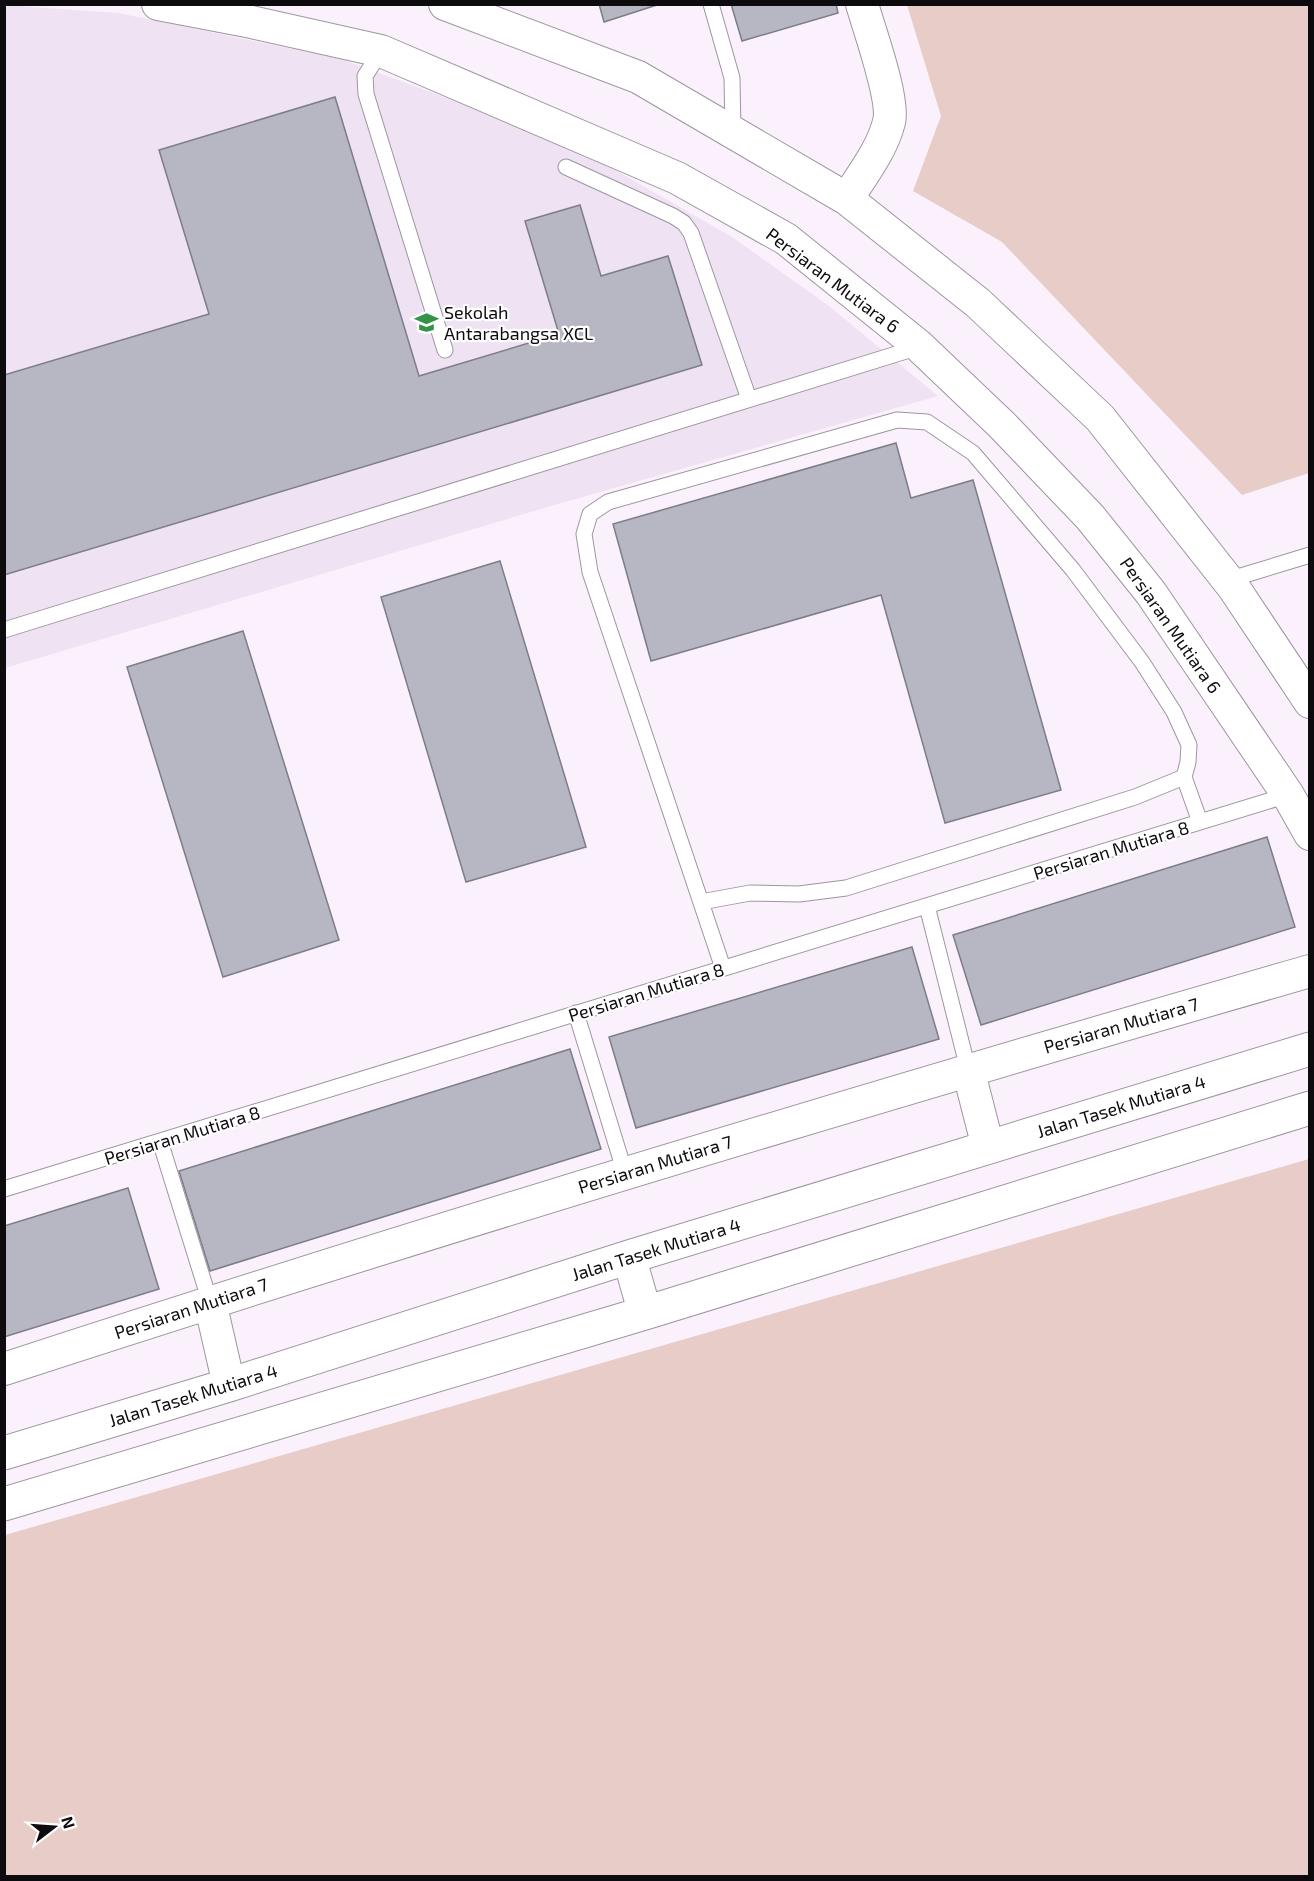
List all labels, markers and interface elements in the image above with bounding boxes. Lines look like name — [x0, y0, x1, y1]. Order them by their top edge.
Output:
street label: Persiaran Mutiara 6 — [762, 223, 904, 337]
place label: Sekolah Antarabangsa XCL — [444, 301, 593, 344]
school or university icon: Sekolah Antarabangsa XCL — [413, 309, 439, 335]
street label: Persiaran Mutiara 6 — [1116, 553, 1226, 697]
street label: Persiaran Mutiara 8 — [1030, 816, 1192, 884]
street label: Persiaran Mutiara 8 — [565, 958, 727, 1026]
street label: Persiaran Mutiara 7 — [1041, 992, 1201, 1058]
street label: Jalan Tasek Mutiara 4 — [1034, 1070, 1208, 1142]
street label: Persiaran Mutiara 8 — [101, 1101, 263, 1169]
street label: Persiaran Mutiara 7 — [575, 1130, 735, 1198]
street label: Jalan Tasek Mutiara 4 — [569, 1213, 743, 1285]
street label: Persiaran Mutiara 7 — [111, 1273, 271, 1343]
street label: Jalan Tasek Mutiara 4 — [106, 1359, 280, 1431]
north arrow — [24, 1797, 84, 1857]
text: N — [58, 1814, 80, 1831]

